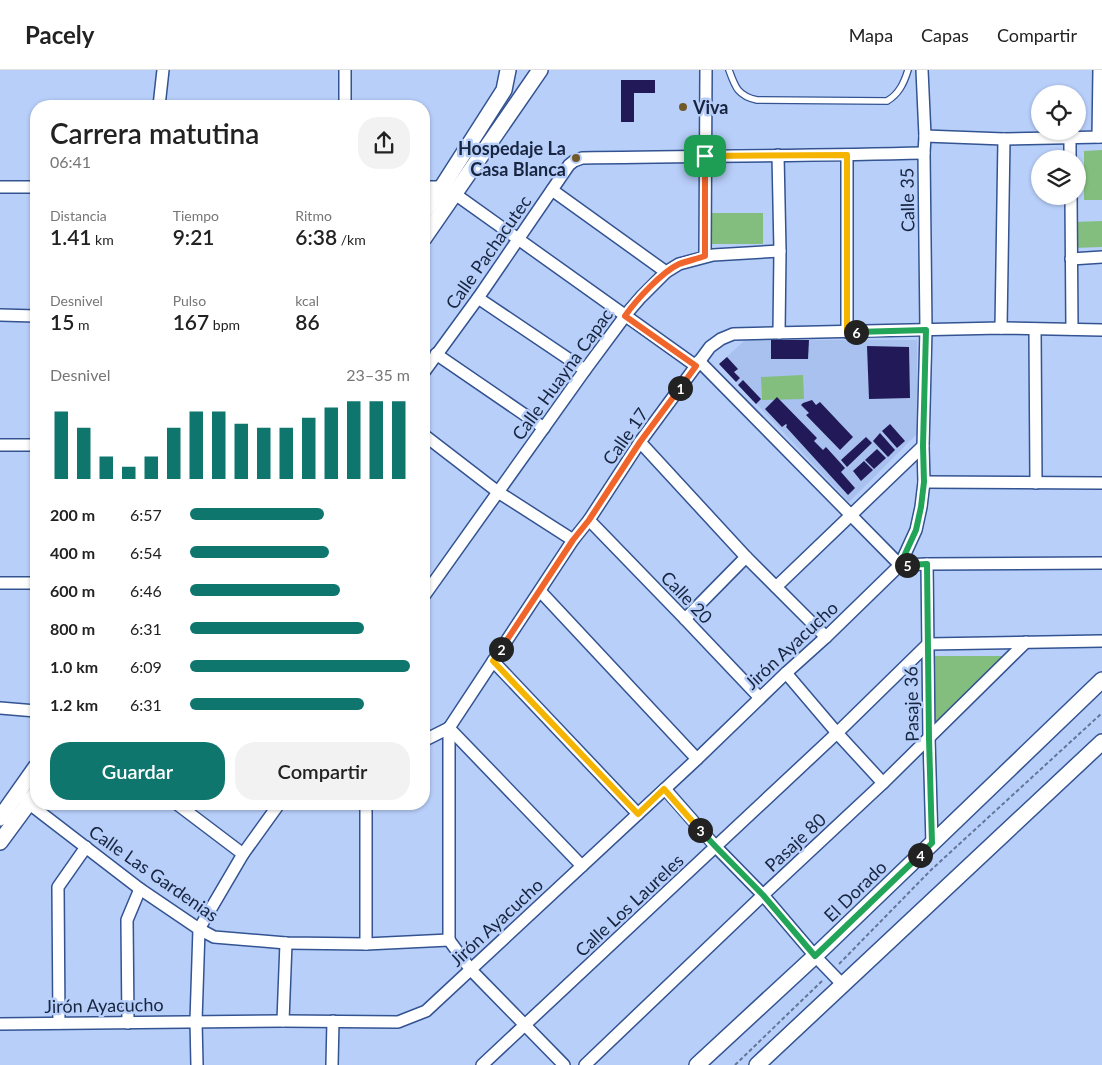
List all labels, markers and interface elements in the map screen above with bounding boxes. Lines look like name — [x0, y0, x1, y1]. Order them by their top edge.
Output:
text: Pacely — [25, 20, 94, 49]
text: Mapa — [849, 24, 893, 46]
text: Capas — [921, 24, 969, 46]
text: Compartir — [997, 24, 1077, 46]
map controls — [1031, 85, 1086, 205]
button: locate — [1031, 85, 1086, 140]
place label: Viva — [692, 96, 729, 118]
marker: Viva — [677, 101, 689, 113]
text: Carrera matutina — [50, 116, 259, 150]
button: share — [358, 117, 410, 169]
pin — [684, 135, 726, 177]
place label: Hospedaje La Casa Blanca — [458, 137, 566, 180]
icon: arrive — [691, 142, 719, 170]
button: layers — [1031, 150, 1086, 205]
text: 06:41 — [50, 152, 91, 171]
marker: Hospedaje La Casa Blanca — [570, 152, 582, 164]
street label: Calle 35 — [895, 168, 919, 232]
street label: Calle Pachacutec — [441, 191, 536, 313]
text: Distancia — [50, 207, 107, 224]
text: Tiempo — [173, 207, 219, 224]
text: Ritmo — [295, 207, 332, 224]
text: 1.41 — [50, 224, 92, 249]
text: 9:21 — [173, 224, 215, 249]
text: 6:38 — [295, 224, 337, 249]
text: km — [92, 231, 114, 248]
text: /km — [337, 231, 366, 248]
text: Desnivel — [50, 292, 103, 309]
text: Pulso — [173, 292, 206, 309]
text: kcal — [295, 292, 319, 309]
street label: Calle Huayna Capac — [507, 304, 617, 444]
text: 15 — [50, 309, 74, 334]
text: 167 — [173, 309, 209, 334]
text: 86 — [295, 309, 320, 334]
text: m — [74, 316, 89, 333]
text: bpm — [209, 316, 240, 333]
pin: 6 — [844, 320, 868, 344]
text: 6 — [852, 324, 861, 341]
text: Desnivel — [50, 365, 110, 384]
text: 23–35 m — [346, 365, 410, 384]
pin: 1 — [668, 376, 692, 400]
text: 1 — [676, 380, 685, 397]
street label: Calle 17 — [598, 403, 652, 469]
text: 200 m — [50, 505, 95, 524]
text: 6:57 — [130, 505, 162, 524]
text: 400 m — [50, 543, 95, 562]
text: 6:54 — [130, 543, 162, 562]
pin: 5 — [894, 552, 920, 578]
text: 5 — [903, 557, 912, 574]
street label: Calle 20 — [657, 566, 717, 628]
text: 600 m — [50, 581, 95, 600]
text: 6:46 — [130, 581, 162, 600]
street label: Jirón Ayacucho — [740, 596, 842, 694]
text: 800 m — [50, 619, 95, 638]
text: 6:31 — [130, 619, 162, 638]
pin: 2 — [488, 636, 514, 662]
text: 2 — [497, 641, 506, 658]
text: 1.0 km — [50, 657, 98, 676]
text: 6:09 — [130, 657, 162, 676]
street label: Pasaje 36 — [899, 666, 923, 742]
text: 1.2 km — [50, 695, 98, 714]
text: 6:31 — [130, 695, 162, 714]
button: Guardar — [50, 742, 225, 800]
button: Compartir — [235, 742, 410, 800]
street label: Pasaje 80 — [760, 808, 830, 876]
pin: 3 — [688, 818, 712, 842]
street label: Calle Las Gardenias — [85, 820, 223, 926]
text: 3 — [696, 822, 705, 839]
pin: 4 — [908, 842, 932, 868]
text: 4 — [916, 847, 925, 864]
street label: Calle Los Laureles — [570, 849, 688, 961]
street label: El Dorado — [819, 856, 891, 926]
street label: Jirón Ayacucho — [445, 873, 547, 971]
street label: Jirón Ayacucho — [44, 993, 164, 1017]

